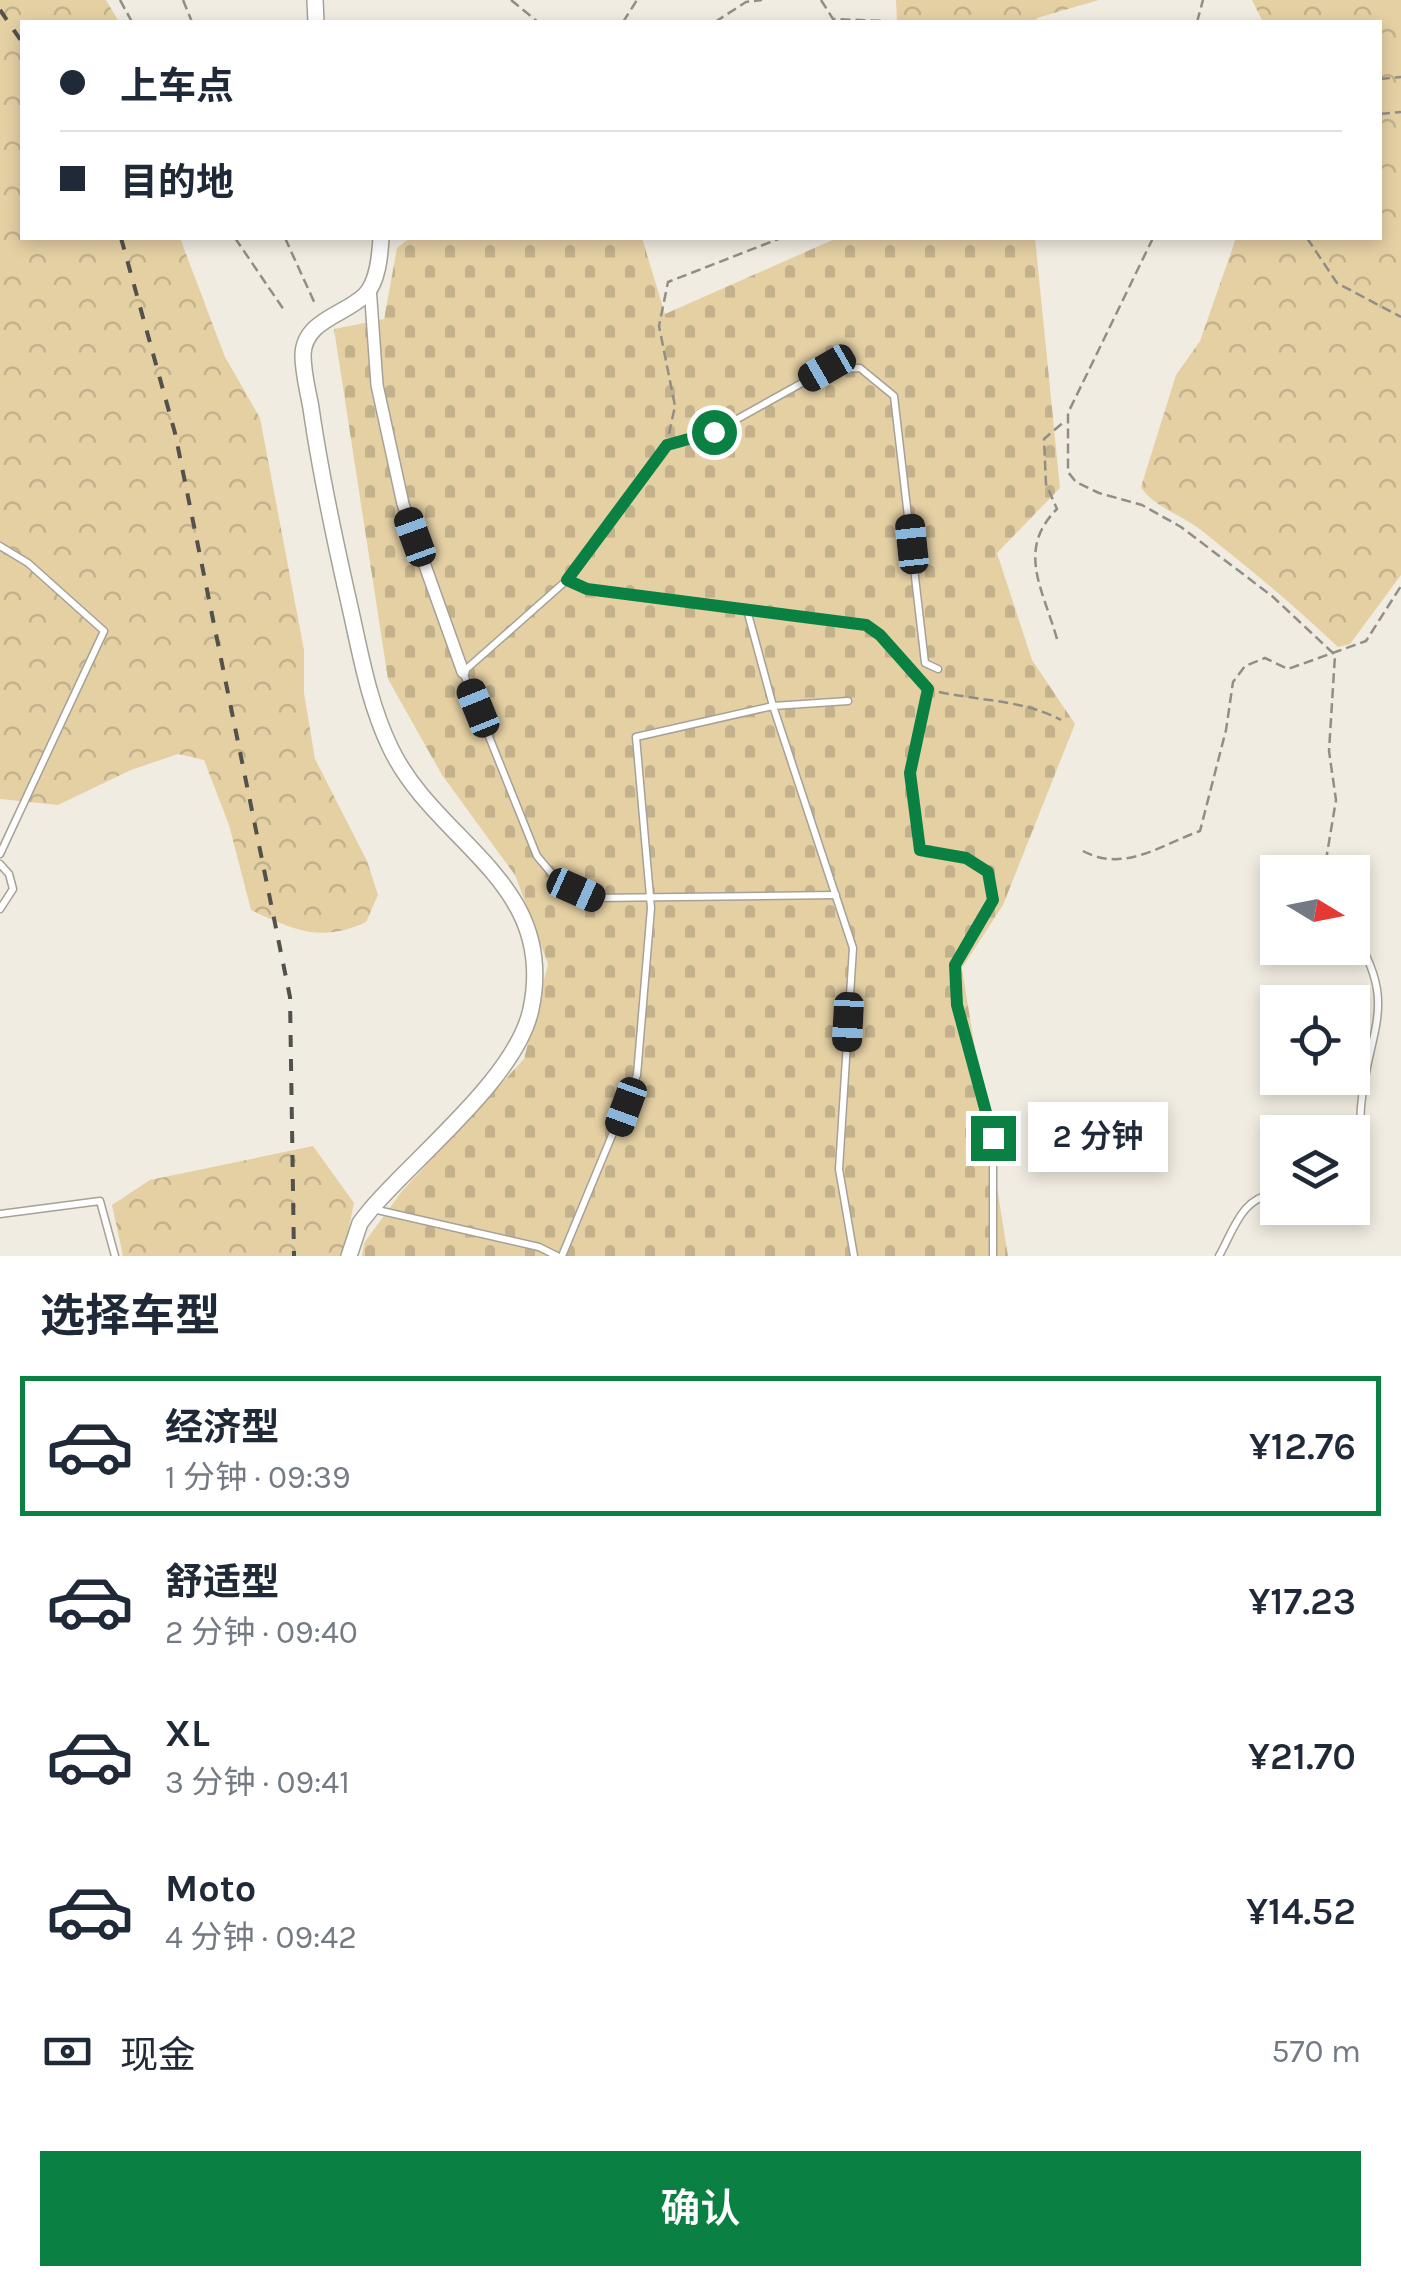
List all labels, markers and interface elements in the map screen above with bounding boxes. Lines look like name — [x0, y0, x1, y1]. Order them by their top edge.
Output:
text: 上车点 — [120, 64, 234, 109]
text: 目的地 — [120, 160, 234, 205]
car — [794, 340, 860, 396]
route start — [692, 410, 737, 455]
car — [391, 504, 439, 570]
car — [894, 513, 930, 575]
car — [453, 675, 503, 741]
north arrow — [1260, 855, 1370, 965]
map controls — [1260, 855, 1370, 1225]
car — [542, 864, 610, 916]
button: locate — [1260, 985, 1370, 1095]
car — [831, 991, 865, 1053]
car — [602, 1074, 650, 1140]
callout: 2 分钟 — [1028, 1103, 1168, 1173]
button: layers — [1260, 1115, 1370, 1225]
route end — [971, 1116, 1016, 1161]
text: 2 分钟 — [1052, 1118, 1144, 1155]
text: 选择车型 — [40, 1290, 220, 1342]
icon: car — [45, 1401, 135, 1491]
text: 经济型 — [165, 1405, 279, 1450]
text: ¥12.76 — [1249, 1424, 1356, 1469]
text: 1 分钟 · 09:39 — [165, 1459, 350, 1496]
icon: car — [45, 1556, 135, 1646]
text: 舒适型 — [165, 1560, 279, 1605]
text: ¥17.23 — [1248, 1579, 1356, 1624]
text: 2 分钟 · 09:40 — [165, 1614, 358, 1651]
icon: car — [45, 1711, 135, 1801]
text: XL — [165, 1711, 210, 1756]
text: ¥21.70 — [1248, 1734, 1356, 1779]
text: 3 分钟 · 09:41 — [165, 1764, 350, 1801]
icon: car — [45, 1866, 135, 1956]
text: Moto — [165, 1866, 256, 1911]
text: ¥14.52 — [1246, 1889, 1356, 1934]
text: 4 分钟 · 09:42 — [165, 1919, 357, 1956]
icon: cash — [40, 2024, 95, 2079]
text: 现金 — [120, 2033, 196, 2078]
text: 570 m — [1271, 2033, 1361, 2070]
button: 确认 — [40, 2151, 1361, 2266]

